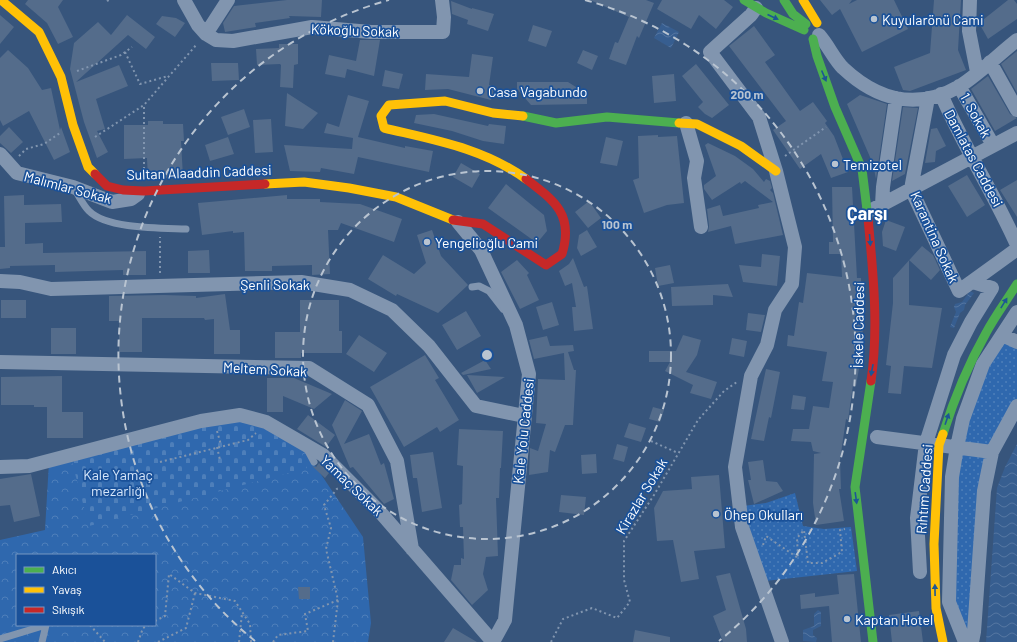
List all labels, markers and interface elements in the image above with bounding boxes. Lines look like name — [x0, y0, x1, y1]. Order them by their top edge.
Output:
place label: Kuyularönü Cami — [882, 11, 984, 28]
one-way arrow — [768, 14, 780, 20]
marker: Kuyularönü Cami — [869, 14, 879, 24]
street label: Kökoğlu Sokak — [311, 20, 399, 40]
one-way arrow — [822, 70, 828, 82]
place label: Casa Vagabundo — [488, 83, 587, 100]
marker: Casa Vagabundo — [475, 86, 485, 96]
text: 200 m — [731, 87, 763, 101]
street label: 1. Sokak — [957, 90, 995, 140]
street label: Damlatas Caddesi — [941, 106, 1007, 210]
place label: Temizotel — [843, 156, 902, 173]
marker: Temizotel — [830, 159, 840, 169]
street label: Sultan Alaaddin Caddesi — [126, 161, 272, 183]
street label: Malımlar Sokak — [22, 167, 114, 207]
street label: Karantina Sokak — [907, 189, 963, 285]
district label: Çarşı — [847, 202, 887, 224]
text: 100 m — [602, 217, 632, 231]
place label: Yengelioğlu Cami — [435, 234, 538, 251]
one-way arrow — [866, 234, 873, 246]
marker: Yengelioğlu Cami — [422, 237, 432, 247]
street label: Şenli Sokak — [240, 276, 310, 293]
street label: İskele Caddesi — [849, 282, 867, 368]
one-way arrow — [1001, 297, 1008, 309]
centre of rings — [480, 348, 494, 362]
street label: Meltem Sokak — [222, 358, 308, 380]
one-way arrow — [869, 364, 875, 376]
street label: Kale Yolu Caddesi — [509, 377, 537, 485]
one-way arrow — [944, 413, 950, 425]
street label: Rıhtım Caddesi — [912, 444, 936, 534]
street label: Yamaç Sokak — [317, 451, 387, 519]
street label: Kirazlar Sokak — [612, 455, 670, 537]
park label: Kale Yamaç mezarlığı — [83, 466, 153, 499]
one-way arrow — [853, 492, 859, 504]
place label: Öhep Okulları — [724, 506, 803, 523]
marker: Öhep Okulları — [711, 509, 721, 519]
legend — [16, 554, 156, 626]
text: Akıcı — [52, 562, 77, 576]
text: Yavaş — [52, 582, 82, 596]
one-way arrow — [932, 583, 938, 596]
text: Sıkışık — [52, 602, 84, 616]
place label: Kaptan Hotel — [855, 611, 933, 628]
marker: Kaptan Hotel — [842, 614, 852, 624]

